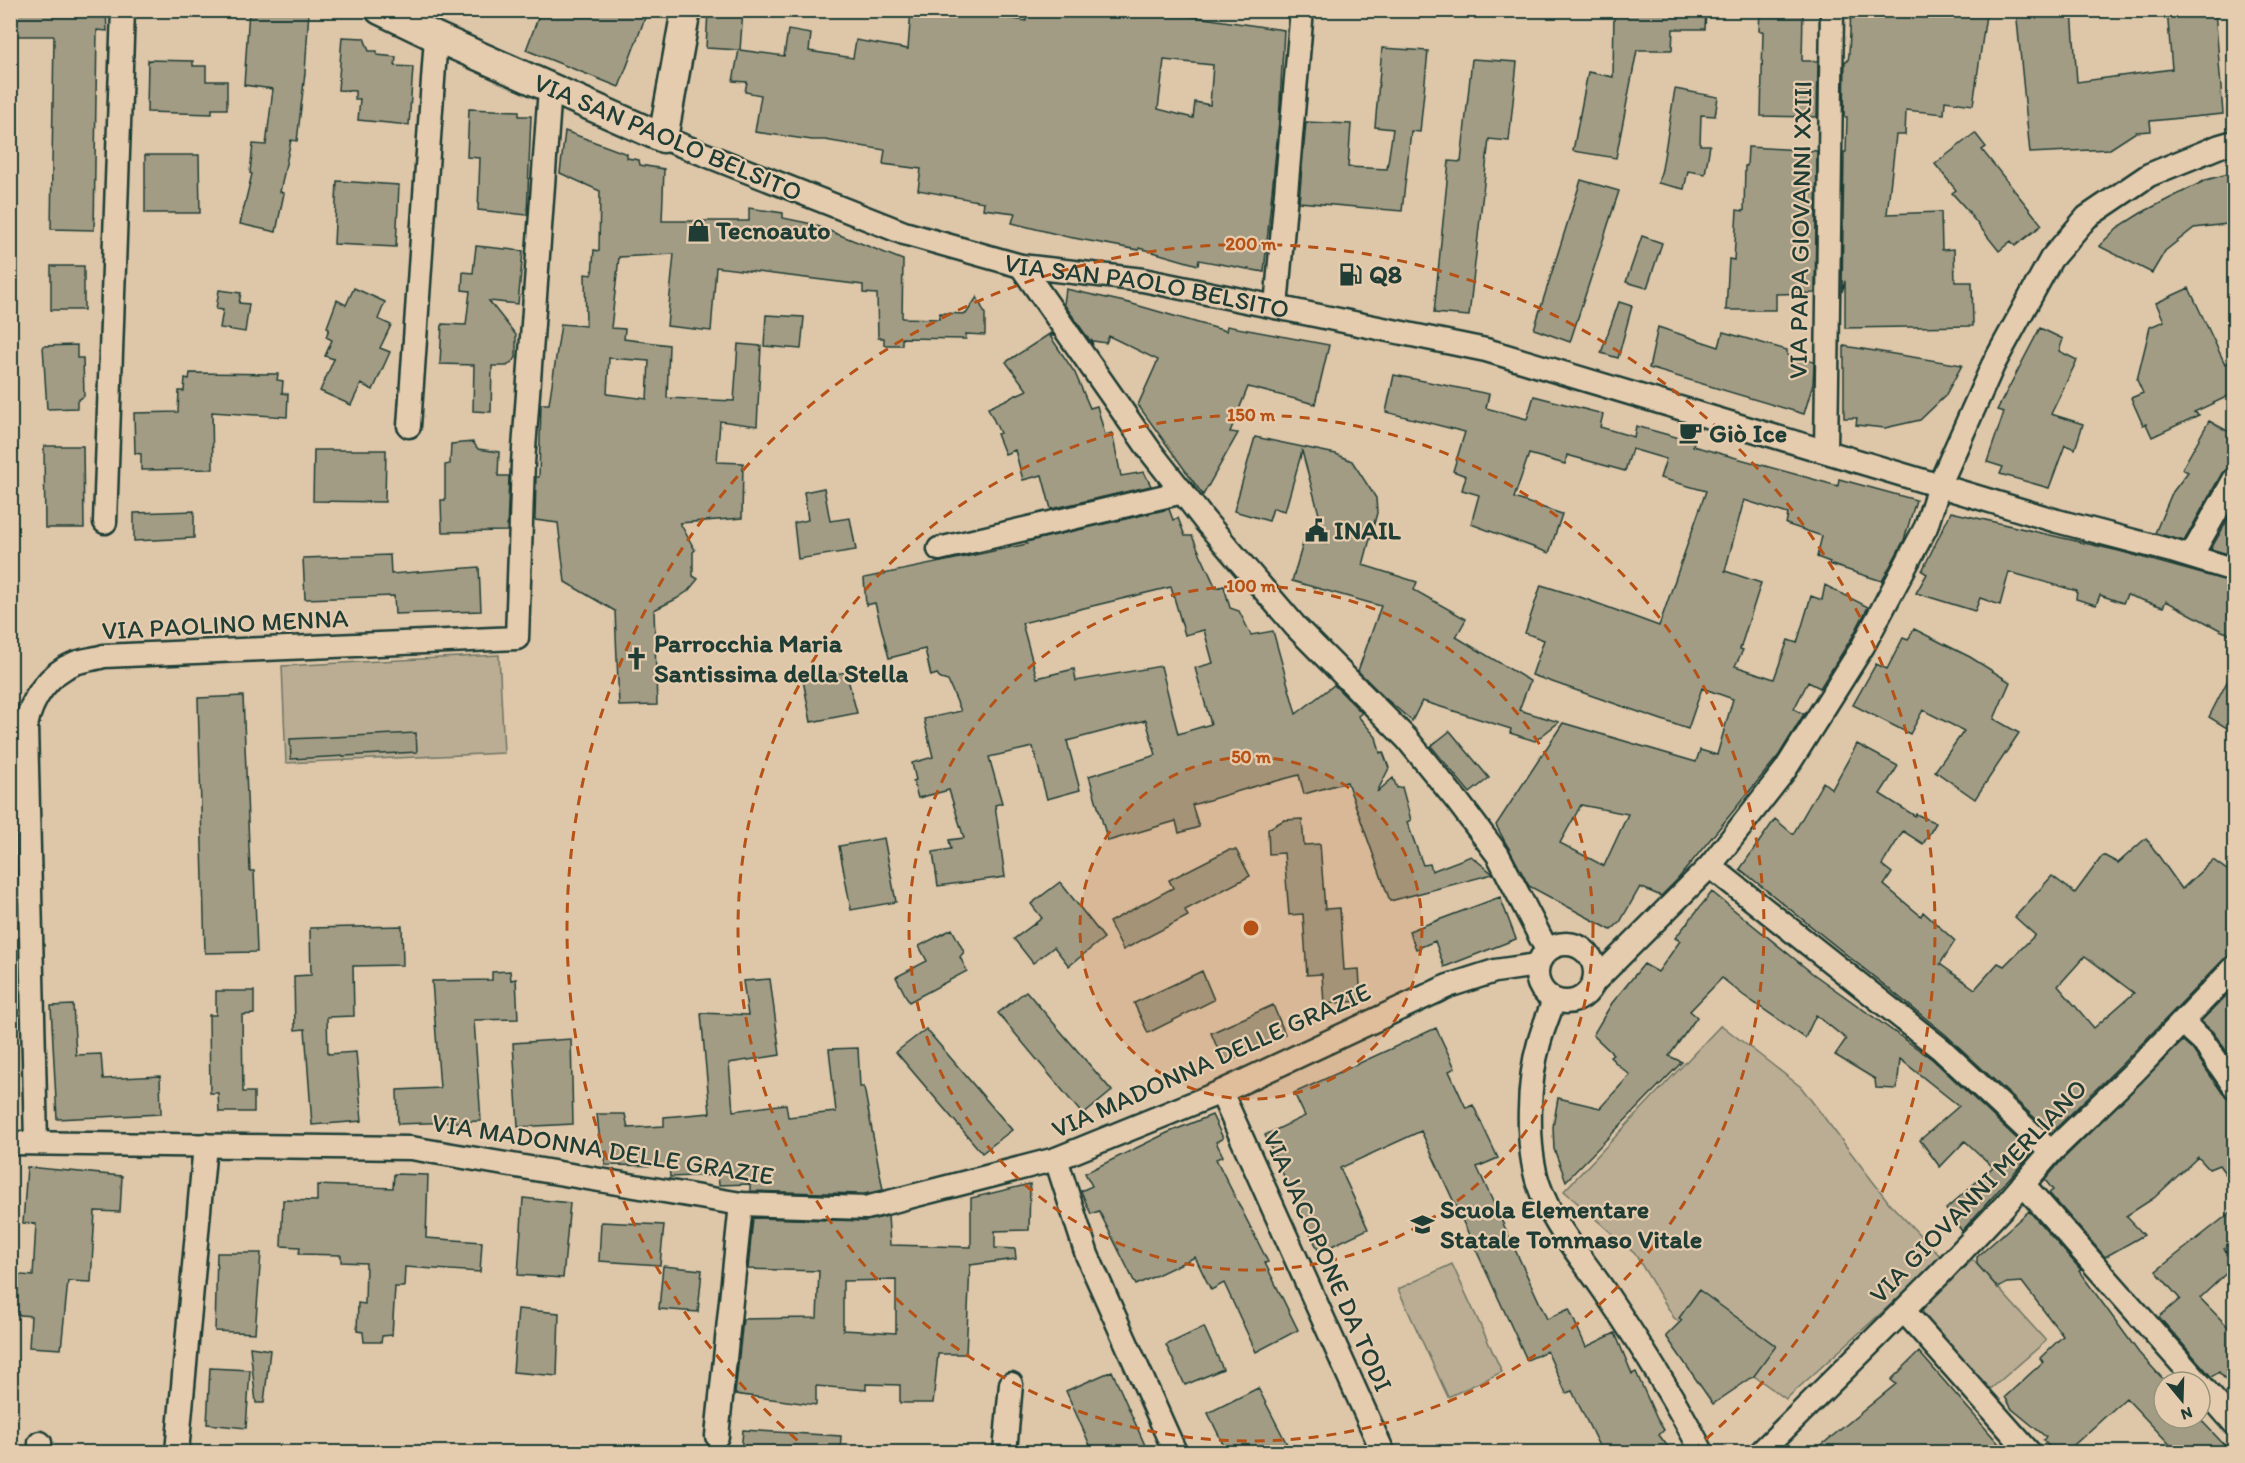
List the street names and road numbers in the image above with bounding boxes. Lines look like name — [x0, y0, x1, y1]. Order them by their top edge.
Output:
street label: VIA SAN PAOLO BELSITO — [529, 66, 807, 208]
street label: VIA PAPA GIOVANNI XXIII — [1781, 81, 1819, 379]
street label: VIA SAN PAOLO BELSITO — [1000, 246, 1292, 325]
street label: VIA PAOLINO MENNA — [101, 602, 350, 646]
street label: VIA MADONNA DELLE GRAZIE — [1046, 975, 1376, 1145]
street label: VIA GIOVANNI MERLIANO — [1862, 1072, 2094, 1310]
street label: VIA MADONNA DELLE GRAZIE — [430, 1106, 776, 1192]
street label: VIA JACOPONE DA TODI — [1256, 1126, 1400, 1396]

